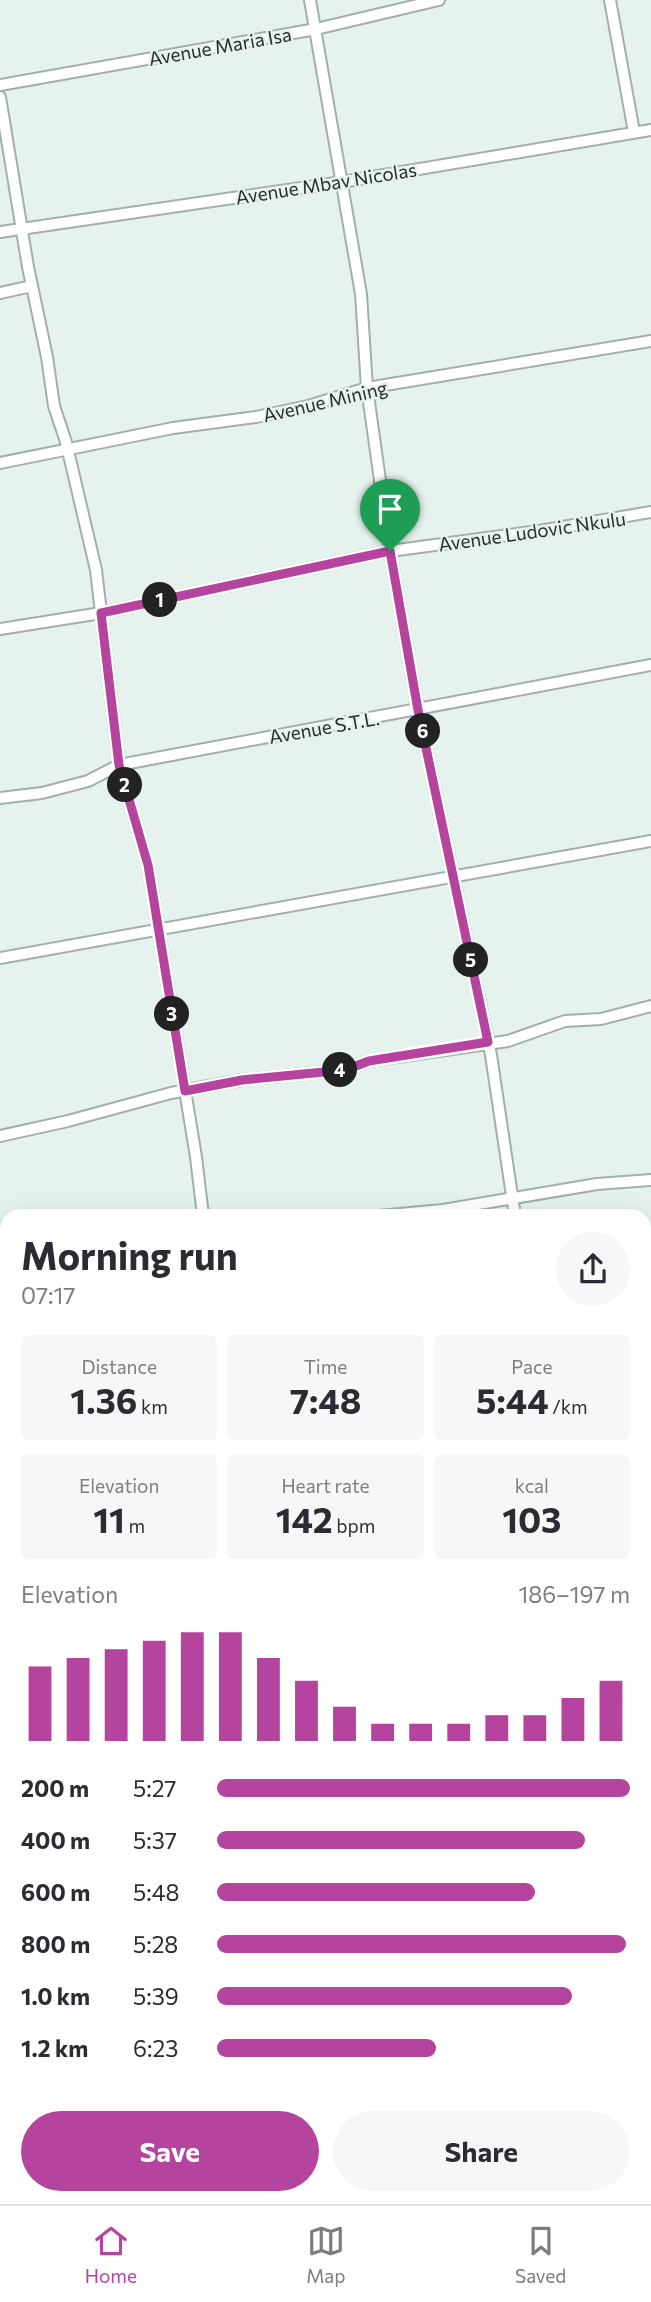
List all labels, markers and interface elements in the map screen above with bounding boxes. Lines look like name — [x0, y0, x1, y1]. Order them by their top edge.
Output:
street label: Avenue Maria Isa — [147, 22, 293, 70]
street label: Avenue Mbav Nicolas — [234, 157, 418, 209]
street label: Avenue Mining — [261, 376, 389, 426]
pin — [360, 479, 420, 551]
icon: arrive — [371, 490, 409, 528]
street label: Avenue Ludovic Nkulu — [437, 506, 627, 556]
pin: 1 — [142, 582, 178, 618]
text: 1 — [155, 588, 164, 611]
street label: Avenue S.T.L. — [267, 706, 381, 748]
pin: 6 — [406, 714, 440, 748]
text: 6 — [417, 719, 428, 742]
pin: 2 — [108, 768, 142, 802]
text: 2 — [119, 773, 130, 796]
pin: 5 — [454, 942, 489, 978]
text: 5 — [465, 948, 476, 971]
pin: 3 — [154, 996, 190, 1032]
text: 3 — [166, 1002, 177, 1025]
pin: 4 — [322, 1052, 358, 1088]
text: 4 — [334, 1058, 345, 1081]
text: Morning run — [21, 1231, 238, 1278]
button: share — [556, 1232, 630, 1306]
text: 07:17 — [21, 1281, 75, 1309]
text: Distance — [81, 1355, 157, 1378]
text: Time — [304, 1355, 347, 1378]
text: Pace — [511, 1355, 552, 1378]
text: 1.36 — [70, 1378, 137, 1421]
text: 7:48 — [290, 1378, 361, 1421]
text: 5:44 — [476, 1378, 549, 1421]
text: km — [137, 1395, 168, 1418]
text: /km — [549, 1395, 588, 1418]
text: Elevation — [79, 1474, 159, 1497]
text: Heart rate — [281, 1474, 370, 1497]
text: kcal — [515, 1474, 549, 1497]
text: 11 — [93, 1497, 125, 1540]
text: 142 — [276, 1497, 333, 1540]
text: 103 — [502, 1497, 561, 1540]
text: m — [125, 1514, 145, 1537]
text: bpm — [333, 1514, 375, 1537]
text: Elevation — [21, 1580, 118, 1608]
text: 186–197 m — [518, 1580, 630, 1608]
text: 200 m — [21, 1774, 89, 1802]
text: 5:27 — [133, 1774, 176, 1802]
text: 400 m — [21, 1826, 90, 1854]
text: 5:37 — [133, 1826, 177, 1854]
text: 600 m — [21, 1878, 90, 1906]
text: 5:48 — [133, 1878, 179, 1906]
text: 800 m — [21, 1930, 90, 1958]
text: 5:28 — [133, 1930, 178, 1958]
text: 1.0 km — [21, 1982, 90, 2010]
text: 5:39 — [133, 1982, 179, 2010]
text: 1.2 km — [21, 2034, 88, 2062]
text: 6:23 — [133, 2034, 178, 2062]
button: Save — [21, 2111, 319, 2191]
button: Share — [333, 2111, 630, 2191]
tab: Home — [85, 2222, 137, 2287]
tab: Map — [306, 2222, 346, 2287]
tab: Saved — [515, 2222, 566, 2287]

